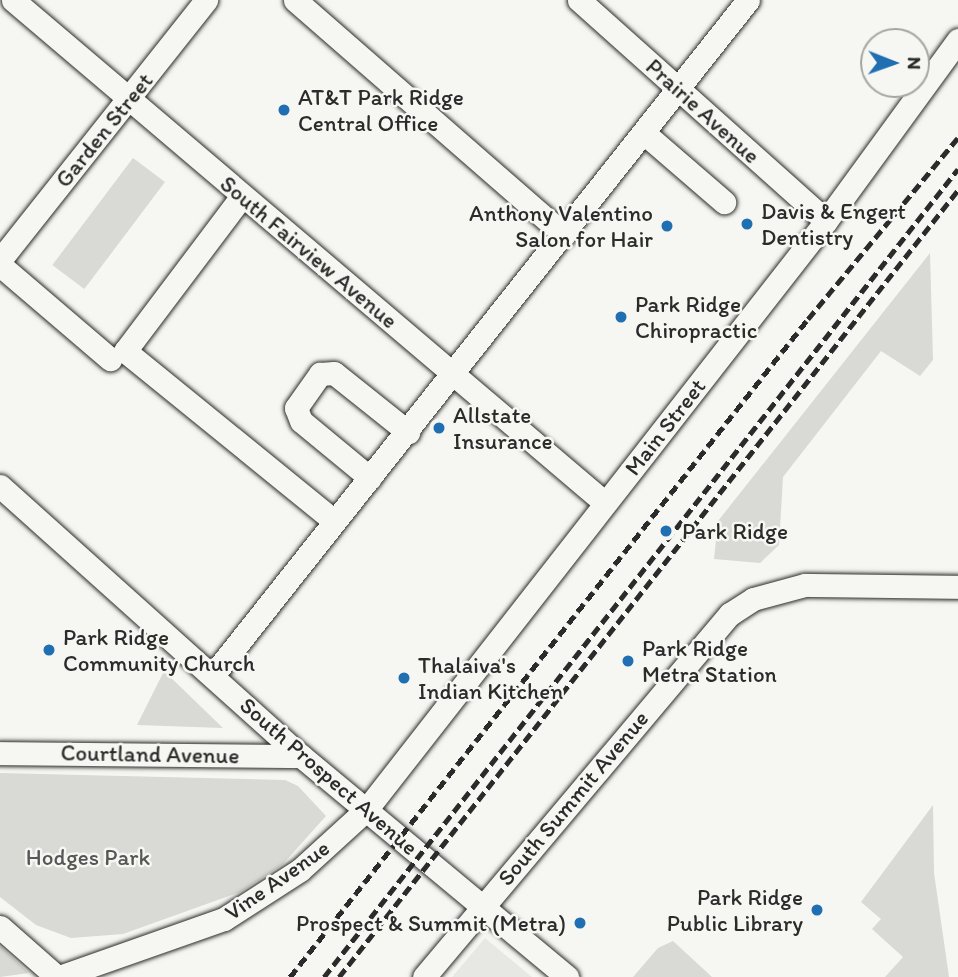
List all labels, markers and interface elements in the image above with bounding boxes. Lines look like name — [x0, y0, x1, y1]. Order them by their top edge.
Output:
north arrow — [860, 28, 930, 98]
street label: Prairie Avenue — [641, 53, 765, 169]
text: N — [903, 57, 926, 70]
street label: Garden Street — [49, 67, 159, 193]
place label: AT&T Park Ridge Central Office — [298, 83, 463, 137]
marker: AT&T Park Ridge Central Office — [276, 102, 292, 118]
street label: South Fairview Avenue — [215, 170, 403, 334]
place label: Davis & Engert Dentistry — [761, 197, 906, 251]
place label: Anthony Valentino Salon for Hair — [470, 199, 653, 253]
marker: Davis & Engert Dentistry — [739, 216, 755, 232]
marker: Anthony Valentino Salon for Hair — [659, 218, 675, 234]
place label: Park Ridge Chiropractic — [635, 290, 757, 344]
marker: Park Ridge Chiropractic — [613, 309, 629, 325]
street label: Main Street — [619, 373, 711, 481]
place label: Allstate Insurance — [453, 401, 553, 455]
marker: Allstate Insurance — [431, 420, 447, 436]
place label: Park Ridge — [682, 517, 788, 545]
marker: Park Ridge — [656, 521, 676, 541]
place label: Park Ridge Community Church — [63, 623, 255, 677]
place label: Park Ridge Metra Station — [642, 634, 778, 688]
marker: Park Ridge Community Church — [41, 642, 57, 658]
place label: Thalaiva's Indian Kitchen — [418, 651, 563, 705]
marker: Park Ridge Metra Station — [620, 653, 636, 669]
marker: Thalaiva's Indian Kitchen — [396, 670, 412, 686]
street label: South Prospect Avenue — [234, 691, 424, 861]
street label: South Summit Avenue — [492, 706, 654, 890]
street label: Courtland Avenue — [61, 739, 239, 769]
street label: Vine Avenue — [220, 834, 334, 926]
park label: Hodges Park — [26, 843, 150, 871]
place label: Park Ridge Public Library — [667, 883, 803, 937]
marker: Park Ridge Public Library — [809, 902, 825, 918]
place label: Prospect & Summit (Metra) — [298, 909, 566, 937]
marker: Prospect & Summit (Metra) — [572, 915, 588, 931]

